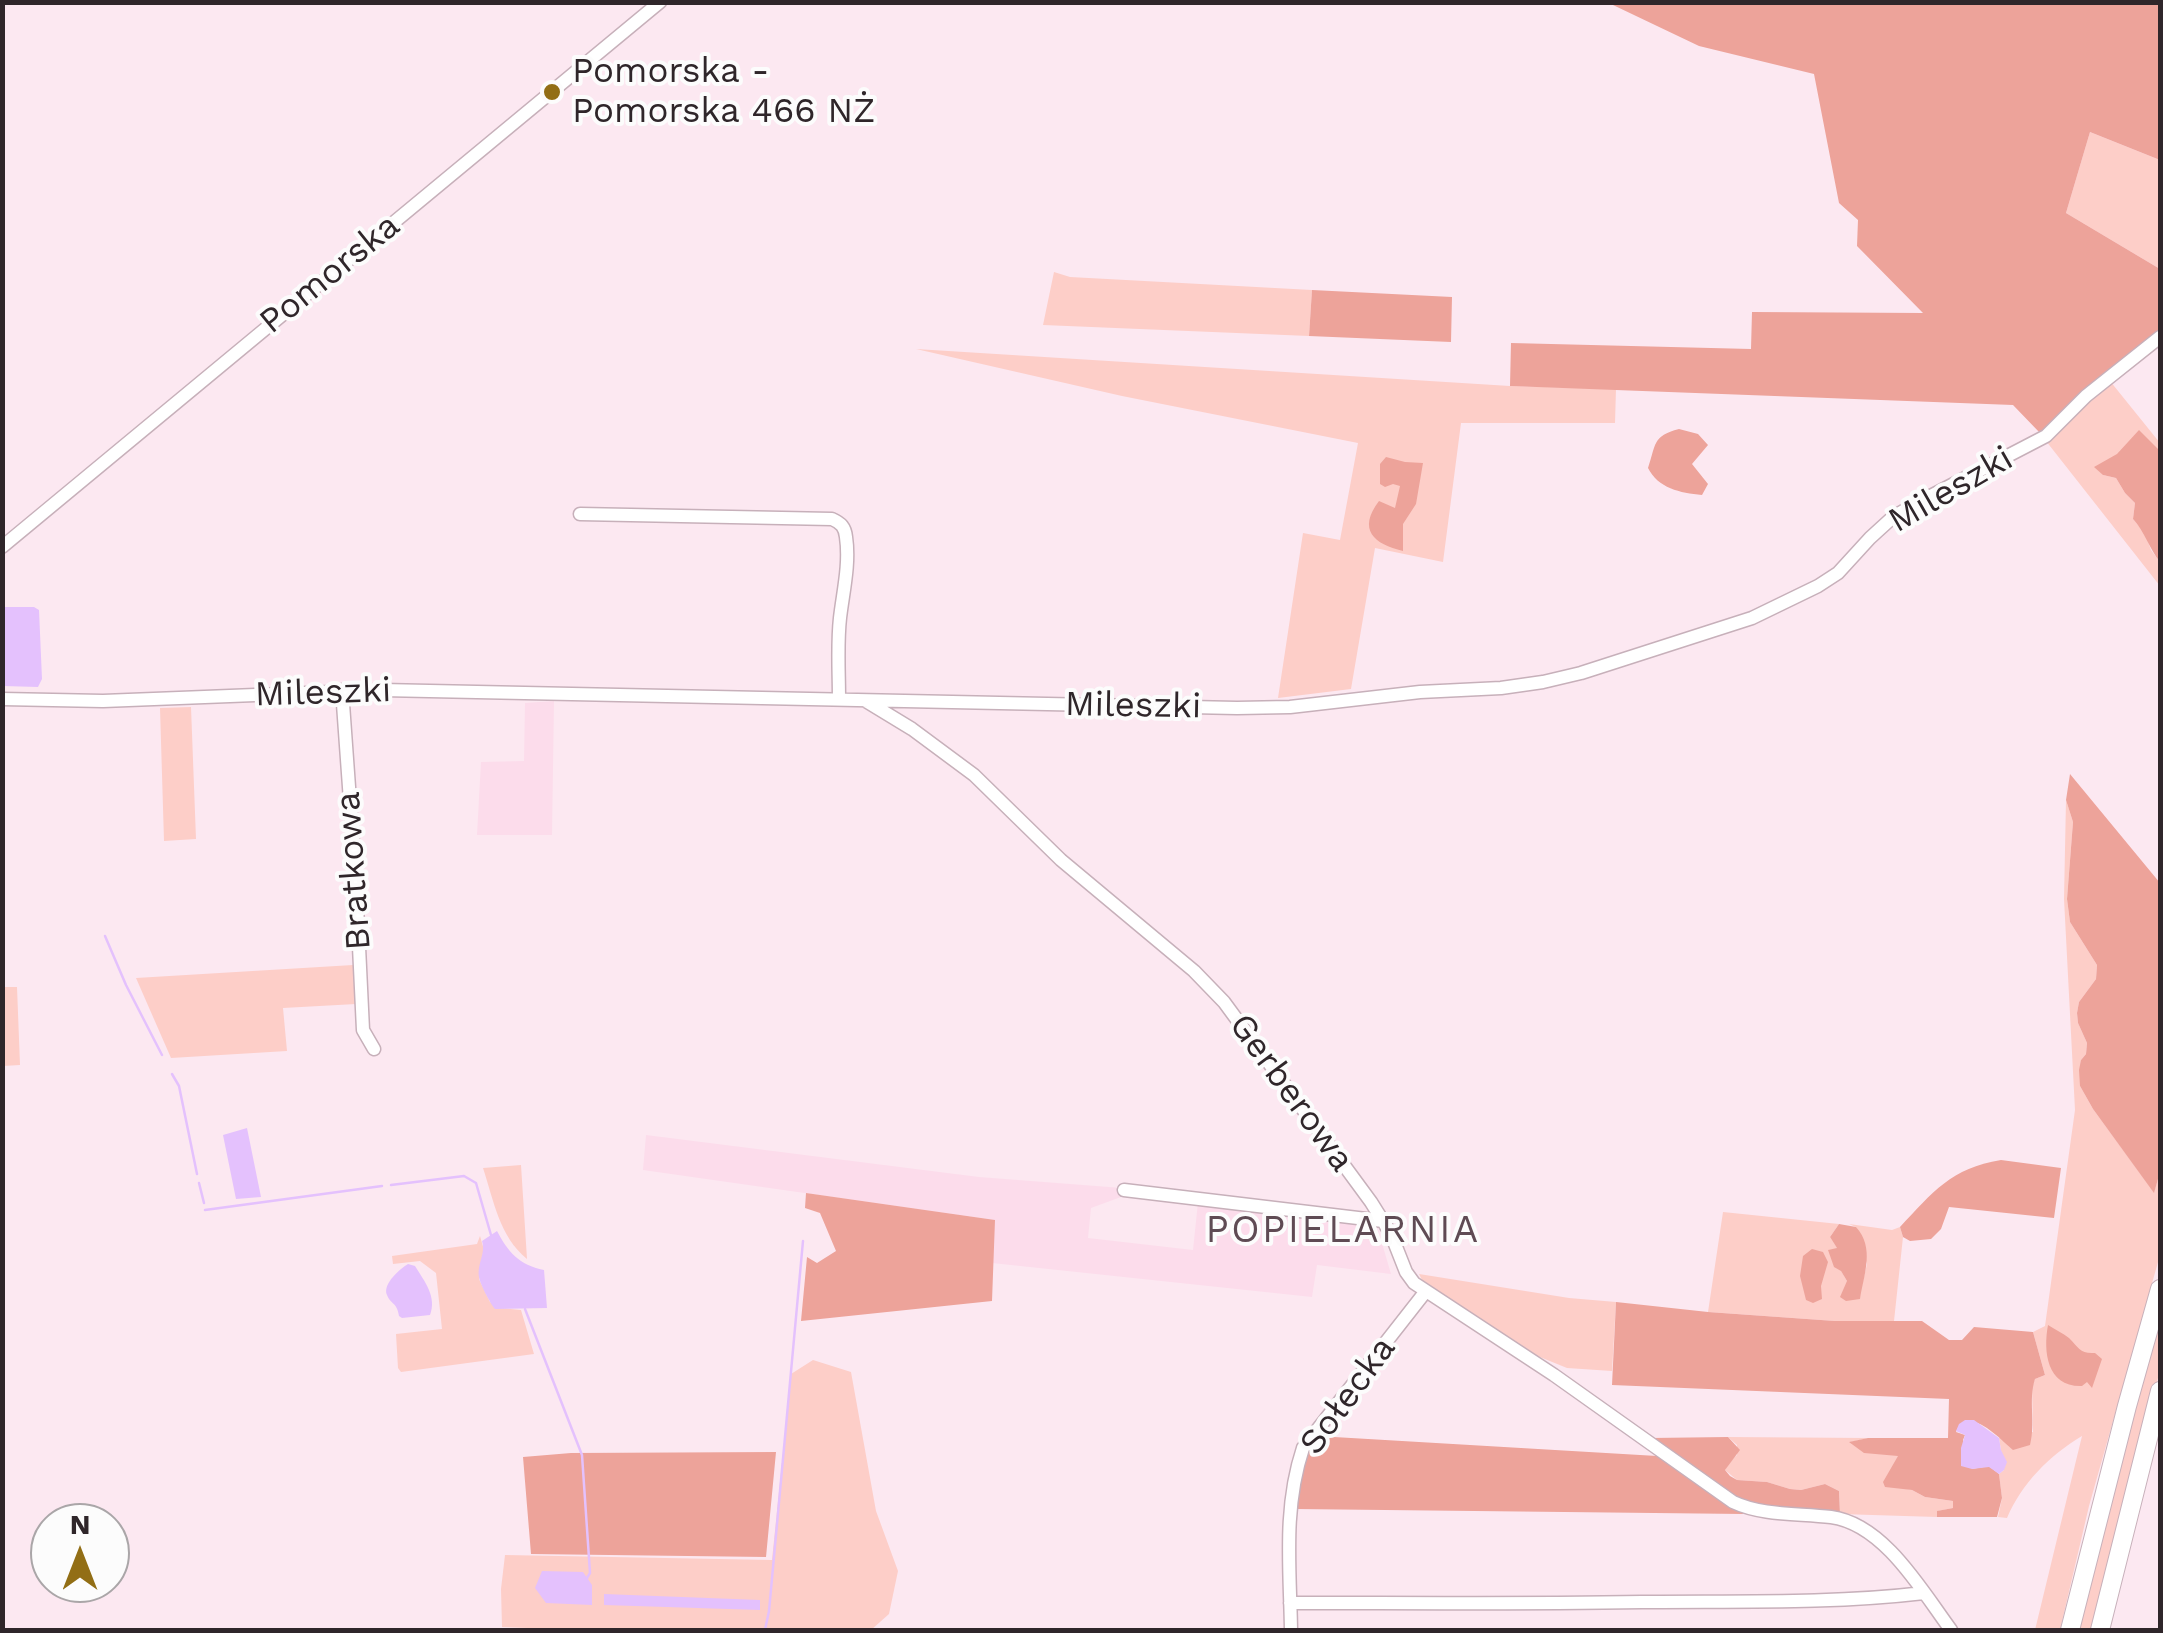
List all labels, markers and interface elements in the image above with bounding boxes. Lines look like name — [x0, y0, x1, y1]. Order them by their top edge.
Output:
place label: Pomorska - Pomorska 466 NŻ — [572, 51, 875, 133]
marker: Pomorska - Pomorska 466 NŻ — [541, 81, 563, 103]
street label: Pomorska — [252, 205, 408, 343]
street label: Mileszki — [1881, 438, 2021, 542]
street label: Mileszki — [254, 670, 392, 716]
street label: Mileszki — [1064, 684, 1202, 728]
street label: Bratkowa — [328, 790, 380, 952]
street label: Gerberowa — [1220, 1006, 1362, 1180]
district label: POPIELARNIA — [1205, 1208, 1481, 1254]
street label: Sołecka — [1291, 1329, 1405, 1463]
north arrow — [30, 1503, 130, 1603]
text: N — [70, 1508, 90, 1541]

